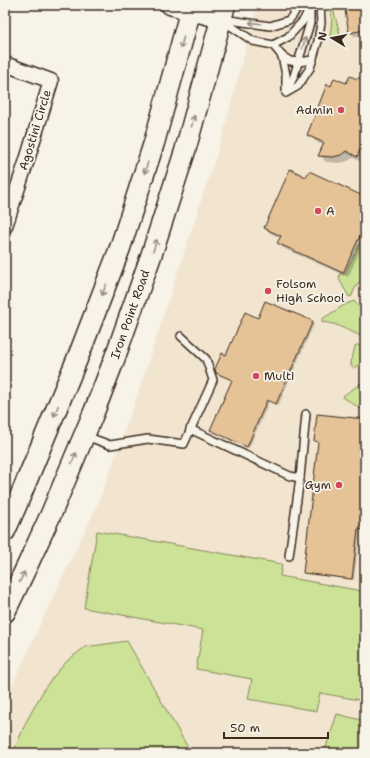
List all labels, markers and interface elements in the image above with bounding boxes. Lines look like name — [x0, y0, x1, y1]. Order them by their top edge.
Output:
north arrow — [312, 18, 352, 58]
one-way arrow — [249, 19, 262, 27]
text: N — [315, 30, 331, 42]
one-way arrow — [177, 36, 185, 49]
one-way arrow — [301, 37, 308, 50]
street label: Agostini Circle — [15, 88, 55, 172]
place label: Admin — [296, 102, 333, 118]
marker: Admin — [336, 105, 346, 115]
one-way arrow — [190, 114, 197, 127]
one-way arrow — [142, 161, 149, 174]
place label: A — [326, 203, 335, 219]
marker: A — [313, 206, 323, 216]
one-way arrow — [151, 239, 159, 251]
street label: Iron Point Road — [107, 267, 154, 361]
place label: Folsom High School — [276, 276, 345, 306]
one-way arrow — [99, 284, 107, 296]
marker: Folsom High School — [263, 286, 273, 296]
place label: Multi — [264, 368, 294, 384]
marker: Multi — [251, 371, 261, 381]
one-way arrow — [51, 405, 59, 417]
one-way arrow — [71, 453, 78, 465]
place label: Gym — [305, 477, 331, 493]
marker: Gym — [334, 480, 344, 490]
one-way arrow — [19, 572, 26, 584]
scale bar — [224, 714, 328, 740]
text: 50 m — [230, 720, 260, 736]

